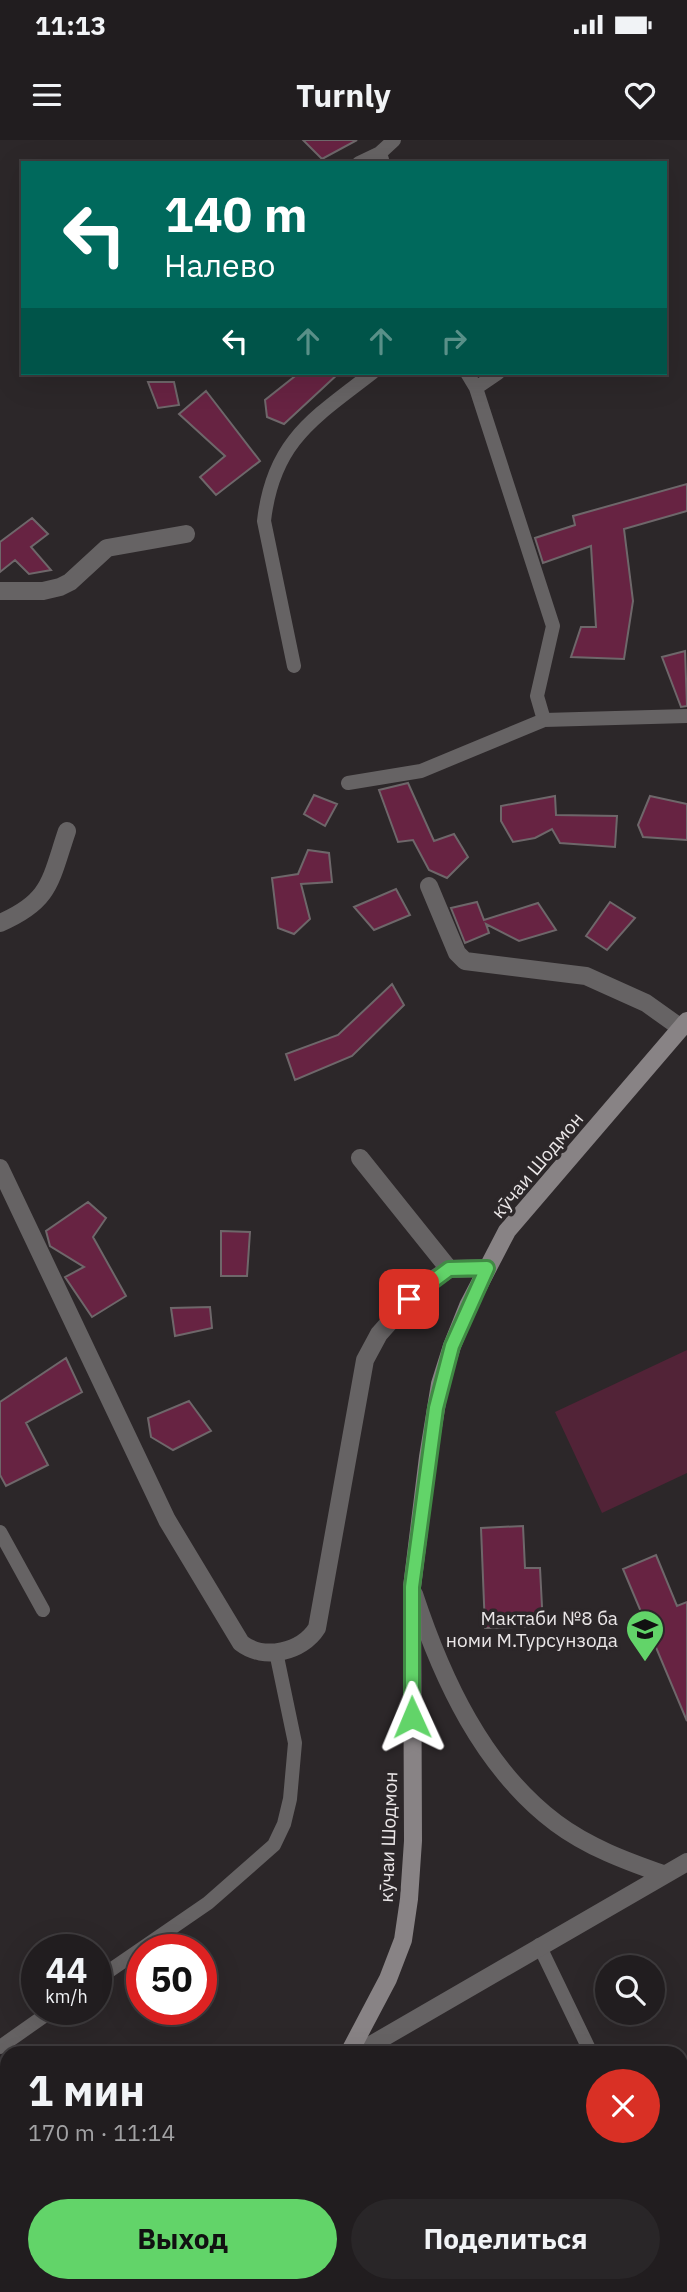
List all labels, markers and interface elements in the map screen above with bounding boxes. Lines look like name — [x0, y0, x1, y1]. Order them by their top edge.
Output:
text: 11:13 — [35, 8, 106, 42]
text: Turnly — [296, 74, 391, 116]
icon: menu — [28, 76, 66, 114]
icon: heart — [621, 76, 659, 114]
text: 140 m — [164, 182, 308, 245]
icon: left — [49, 189, 140, 280]
text: Налево — [164, 244, 275, 286]
icon: left — [216, 322, 254, 360]
icon: ahead — [289, 322, 327, 360]
icon: ahead — [362, 322, 400, 360]
icon: right — [435, 322, 473, 360]
street label: кӯчаи Шодмон — [486, 1107, 588, 1223]
pin — [379, 1269, 439, 1329]
icon: arrive — [390, 1280, 428, 1318]
place label: Мактаби №8 ба номи М.Турсунзода — [446, 1606, 618, 1652]
school or university icon: Мактаби №8 ба номи М.Турсунзода — [624, 1608, 666, 1663]
position arrow — [375, 1680, 449, 1754]
street label: кӯчаи Шодмон — [374, 1771, 402, 1903]
speed limit sign: 50 — [126, 1934, 217, 2025]
text: 44 — [45, 1947, 88, 1993]
map controls — [595, 1955, 665, 2025]
button: search — [595, 1955, 665, 2025]
text: km/h — [45, 1985, 88, 2008]
text: 1 мин — [28, 2063, 145, 2118]
button: close — [586, 2069, 660, 2143]
text: 170 m · 11:14 — [28, 2117, 175, 2147]
button: Выход — [28, 2199, 337, 2279]
button: Поделиться — [351, 2199, 660, 2279]

